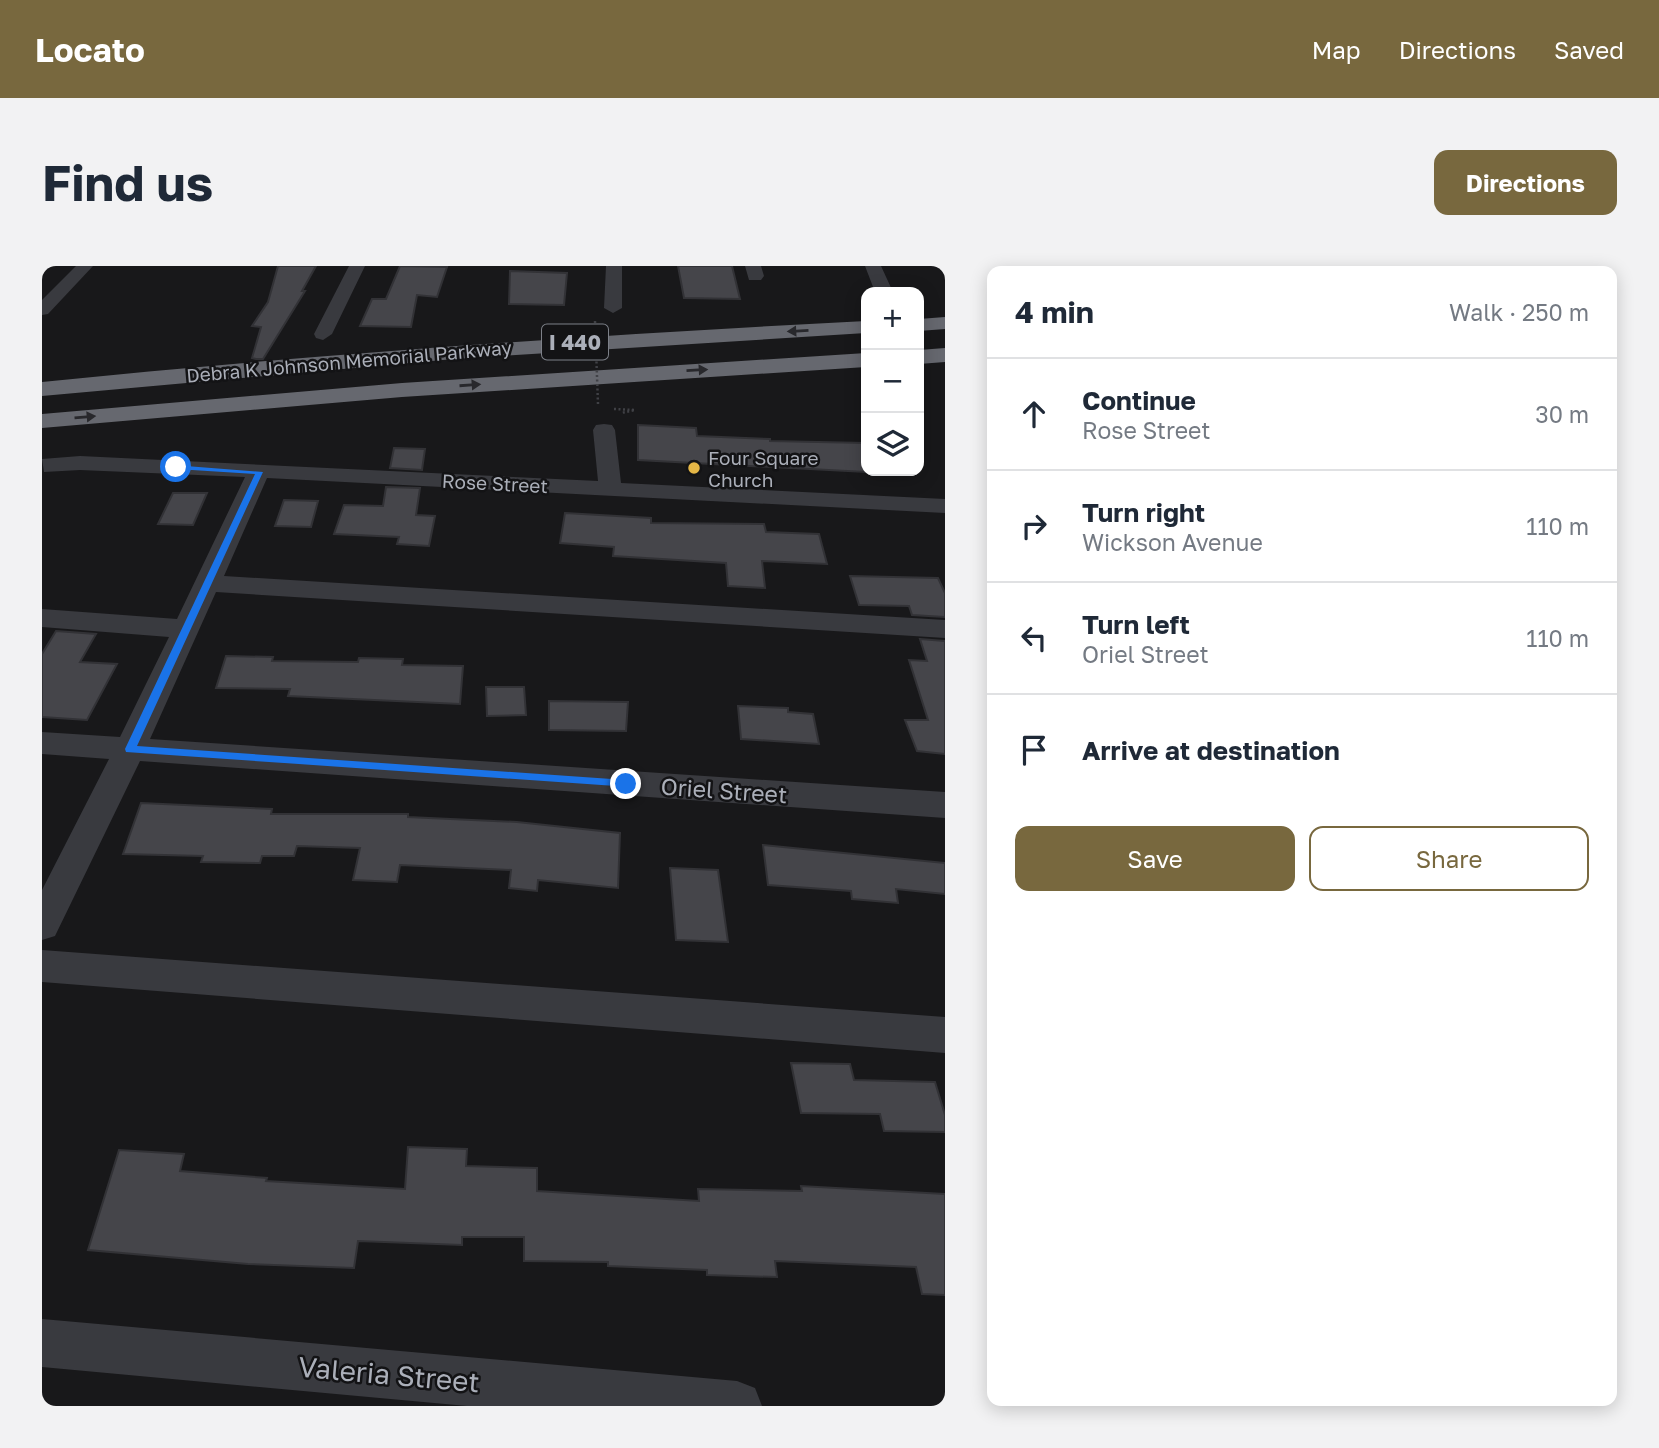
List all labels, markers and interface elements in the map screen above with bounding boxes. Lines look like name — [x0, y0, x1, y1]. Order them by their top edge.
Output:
text: Locato — [35, 30, 145, 69]
text: Map — [1312, 35, 1361, 64]
text: Directions — [1399, 35, 1516, 64]
text: Saved — [1554, 35, 1624, 64]
button: Directions — [1434, 150, 1617, 215]
text: Find us — [42, 153, 213, 212]
map controls — [861, 287, 924, 476]
button: + — [861, 287, 924, 350]
text: 4 min — [1015, 294, 1094, 330]
text: Walk · 250 m — [1449, 298, 1589, 326]
road number: I 440 — [542, 324, 608, 360]
one-way arrow — [787, 325, 809, 336]
street label: Debra K Johnson Memorial Parkway — [185, 335, 513, 387]
button: − — [861, 350, 924, 413]
one-way arrow — [686, 364, 708, 375]
one-way arrow — [459, 379, 481, 390]
text: Continue — [1082, 385, 1196, 416]
icon: ahead — [1015, 395, 1053, 433]
text: 30 m — [1535, 400, 1589, 428]
one-way arrow — [74, 411, 96, 422]
button: layers — [861, 413, 924, 476]
text: Rose Street — [1082, 416, 1211, 444]
place label: Four Square Church — [708, 446, 819, 491]
route start — [160, 451, 191, 482]
marker: Four Square Church — [686, 460, 702, 476]
street label: Rose Street — [441, 469, 549, 497]
text: Turn right — [1082, 497, 1205, 528]
icon: right — [1015, 507, 1053, 545]
text: 110 m — [1526, 512, 1589, 540]
text: Wickson Avenue — [1082, 528, 1263, 556]
text: Turn left — [1082, 609, 1190, 640]
icon: left — [1015, 619, 1053, 657]
text: 110 m — [1526, 624, 1589, 652]
text: Oriel Street — [1082, 640, 1209, 668]
icon: arrive — [1015, 731, 1053, 769]
text: Arrive at destination — [1082, 735, 1340, 766]
route end — [610, 768, 641, 799]
street label: Oriel Street — [660, 772, 788, 808]
button: Save — [1015, 826, 1295, 891]
button: Share — [1309, 826, 1589, 891]
street label: Valeria Street — [297, 1350, 481, 1398]

